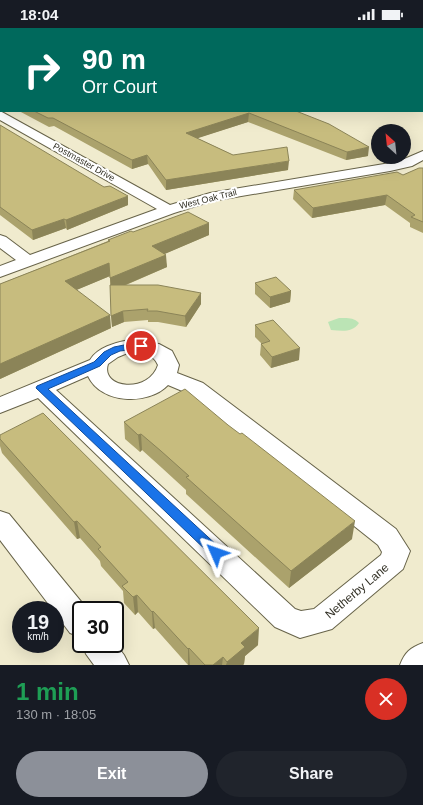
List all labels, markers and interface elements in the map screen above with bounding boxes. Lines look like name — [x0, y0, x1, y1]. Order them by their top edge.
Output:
text: 18:04 — [20, 6, 58, 23]
icon: right — [16, 44, 68, 96]
text: 90 m — [82, 44, 146, 75]
text: Orr Court — [82, 77, 157, 97]
north arrow — [371, 124, 411, 164]
map controls — [371, 124, 411, 164]
street label: Postmaster Drive — [51, 141, 117, 183]
street label: West Oak Trail — [178, 187, 238, 211]
pin — [124, 329, 158, 363]
icon: arrive — [130, 335, 152, 357]
position arrow — [195, 532, 237, 574]
street label: Netherby Lane — [322, 560, 392, 622]
speed limit sign: 30 — [72, 601, 124, 653]
text: 19 — [27, 611, 49, 633]
text: km/h — [27, 631, 49, 642]
text: 1 min — [16, 678, 79, 705]
button: close — [365, 678, 407, 720]
text: 130 m · 18:05 — [16, 707, 96, 722]
button: Exit — [16, 751, 208, 797]
button: Share — [216, 751, 407, 797]

